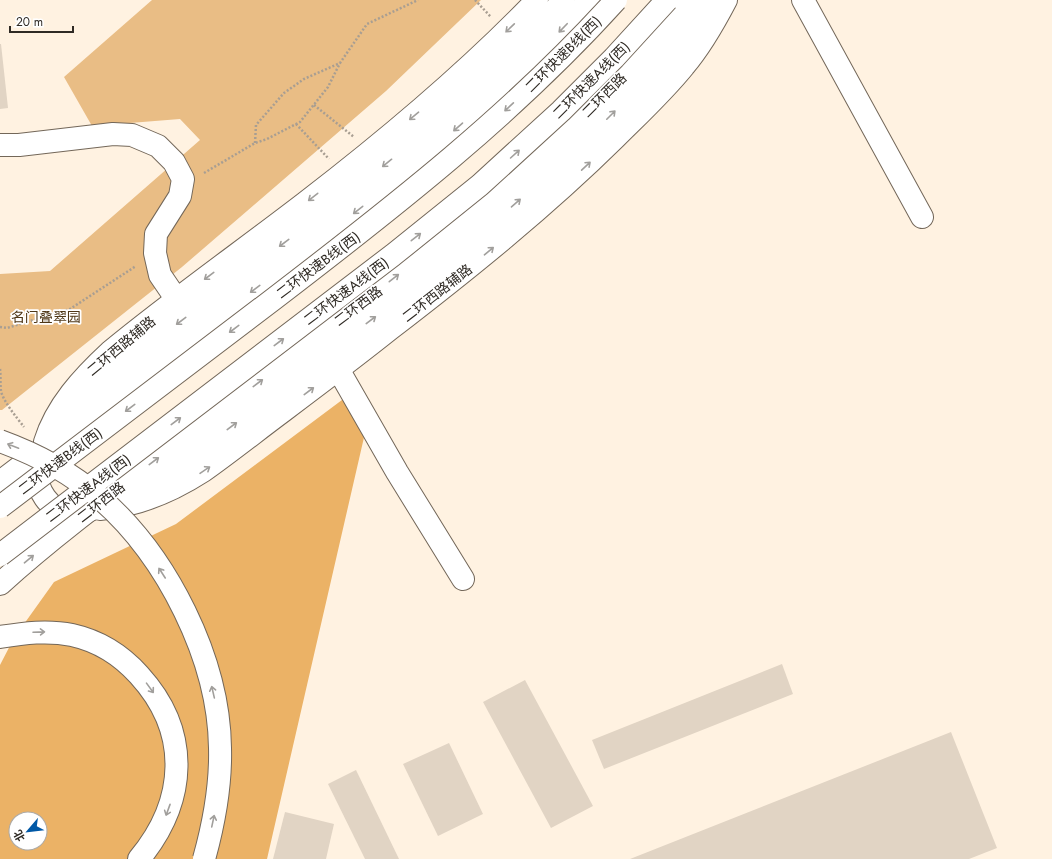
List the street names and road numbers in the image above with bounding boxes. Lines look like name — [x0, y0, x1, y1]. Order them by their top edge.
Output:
street label: 二环快速B线(西) — [520, 11, 606, 97]
street label: 二环快速A线(西) — [548, 37, 634, 123]
street label: 二环西路 — [577, 68, 631, 122]
street label: 二环快速B线(西) — [272, 227, 364, 303]
street label: 二环快速A线(西) — [299, 252, 393, 330]
street label: 二环西路辅路 — [398, 259, 476, 327]
street label: 二环西路 — [330, 281, 386, 331]
street label: 二环西路辅路 — [82, 311, 160, 381]
street label: 二环快速B线(西) — [14, 423, 106, 499]
street label: 二环快速A线(西) — [41, 449, 135, 527]
street label: 二环西路 — [73, 477, 129, 527]

